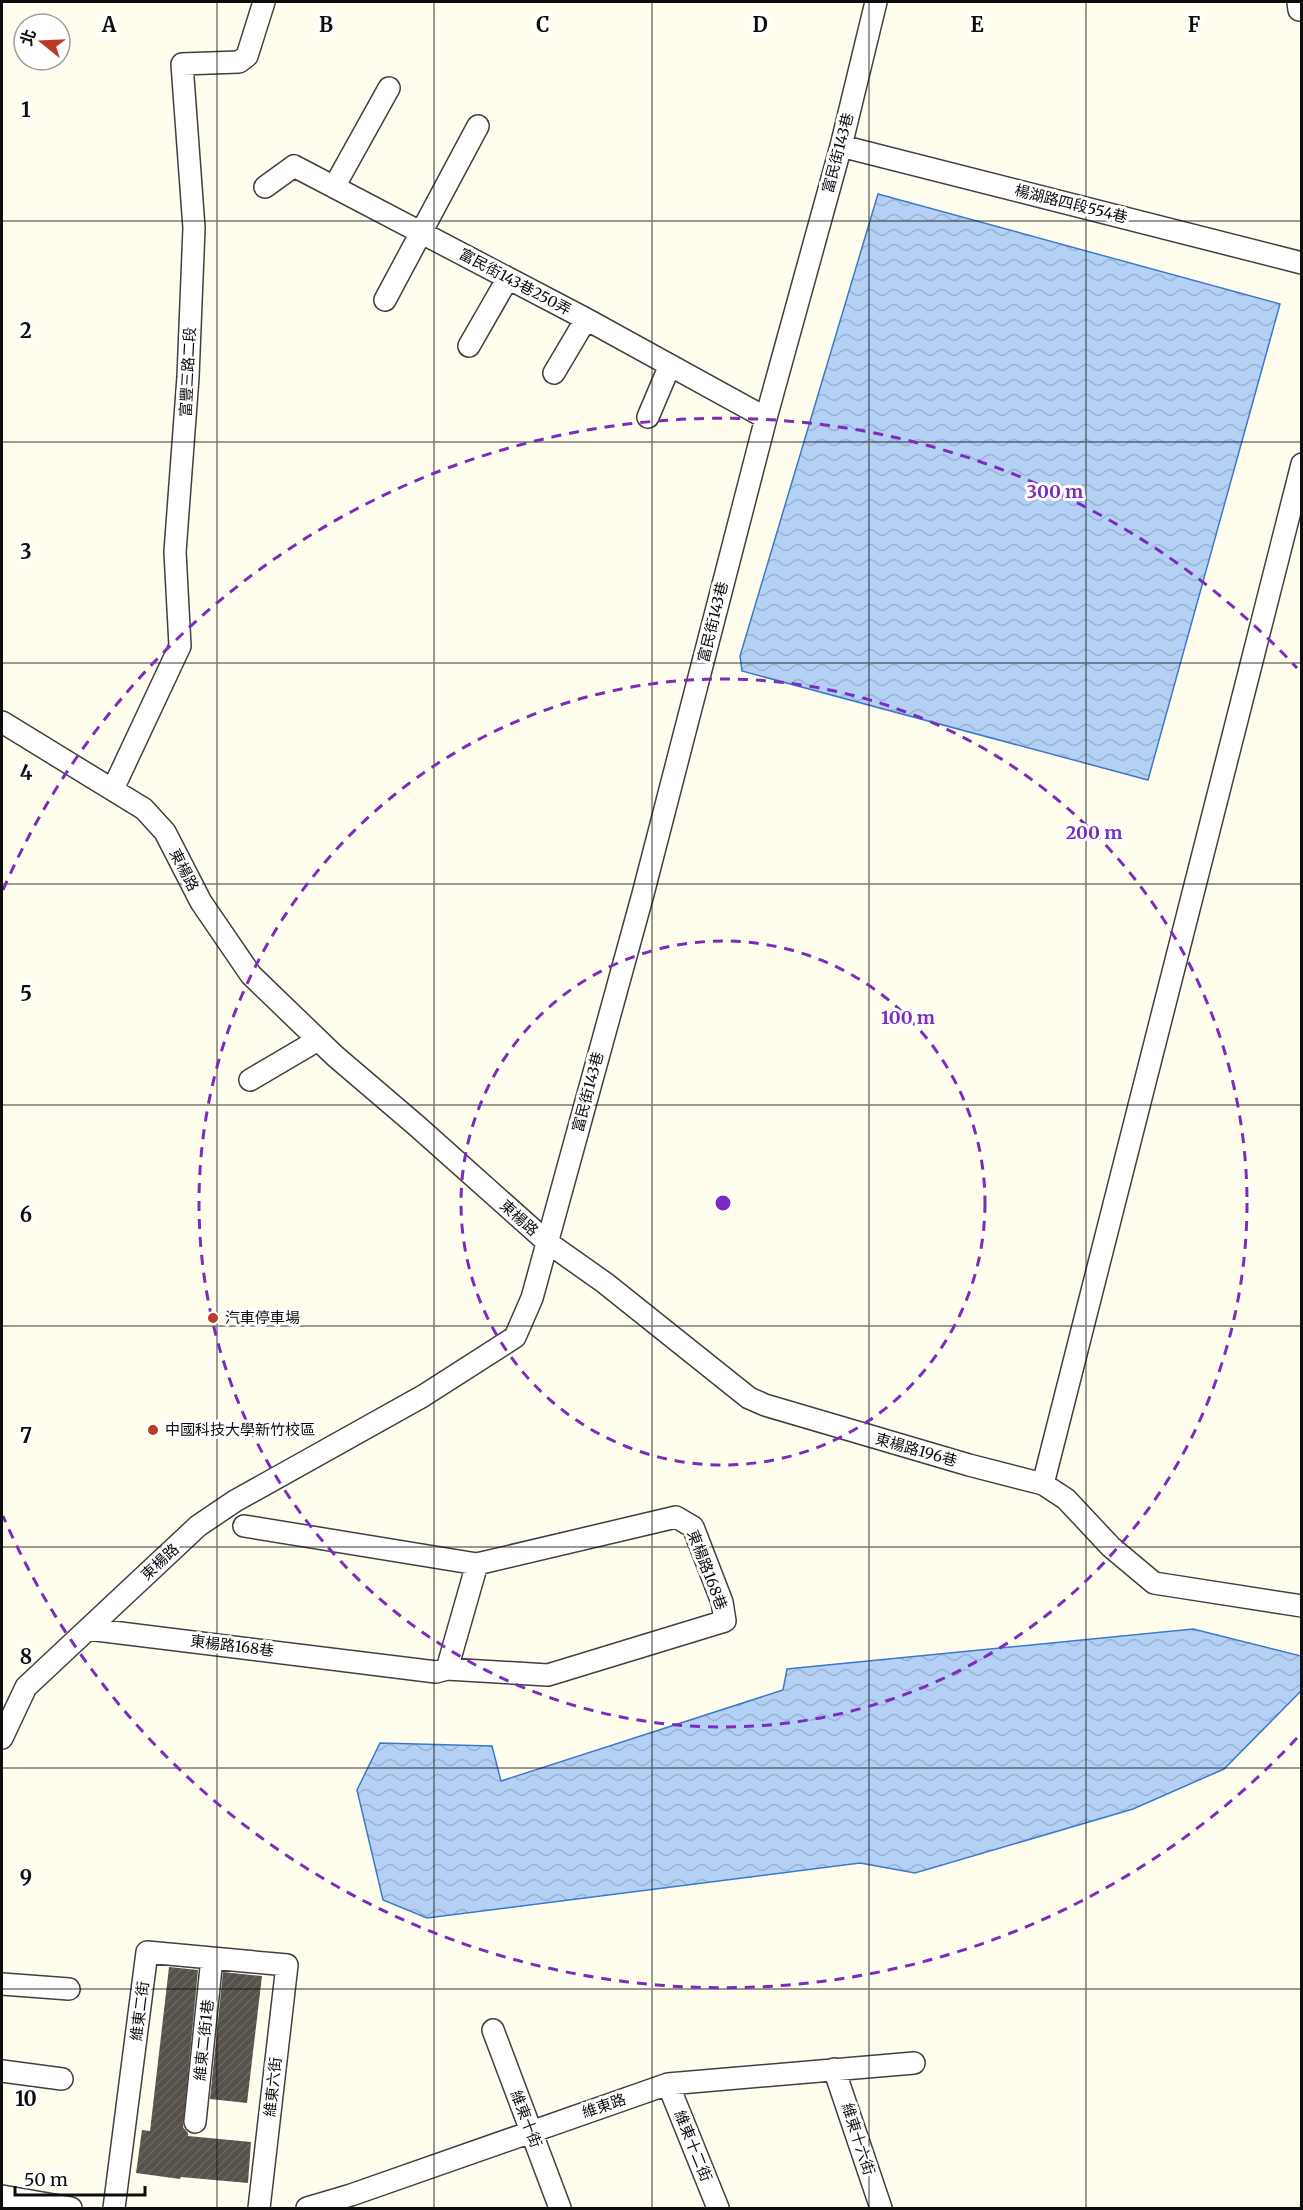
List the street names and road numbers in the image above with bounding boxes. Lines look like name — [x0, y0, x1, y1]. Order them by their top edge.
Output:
street label: 富民街143巷 — [818, 111, 857, 195]
street label: 楊湖路四段554巷 — [1013, 180, 1130, 227]
street label: 富民街143巷250弄 — [456, 244, 574, 319]
street label: 富豐三路二段 — [176, 327, 199, 417]
street label: 富民街143巷 — [693, 580, 732, 664]
street label: 東楊路 — [166, 845, 203, 894]
street label: 富民街143巷 — [568, 1050, 607, 1134]
street label: 東楊路 — [496, 1196, 542, 1240]
street label: 東楊路196巷 — [873, 1429, 959, 1470]
street label: 東楊路168巷 — [684, 1527, 731, 1613]
street label: 東楊路 — [137, 1539, 183, 1584]
street label: 東楊路168巷 — [189, 1631, 275, 1660]
street label: 維東二街 — [126, 1980, 153, 2042]
street label: 維東二街1巷 — [190, 1998, 217, 2082]
street label: 維東六街 — [260, 2056, 285, 2118]
street label: 維東十街 — [507, 2087, 546, 2150]
street label: 維東路 — [579, 2089, 628, 2122]
street label: 維東十六街 — [838, 2100, 879, 2177]
street label: 維東十二街 — [671, 2107, 716, 2184]

